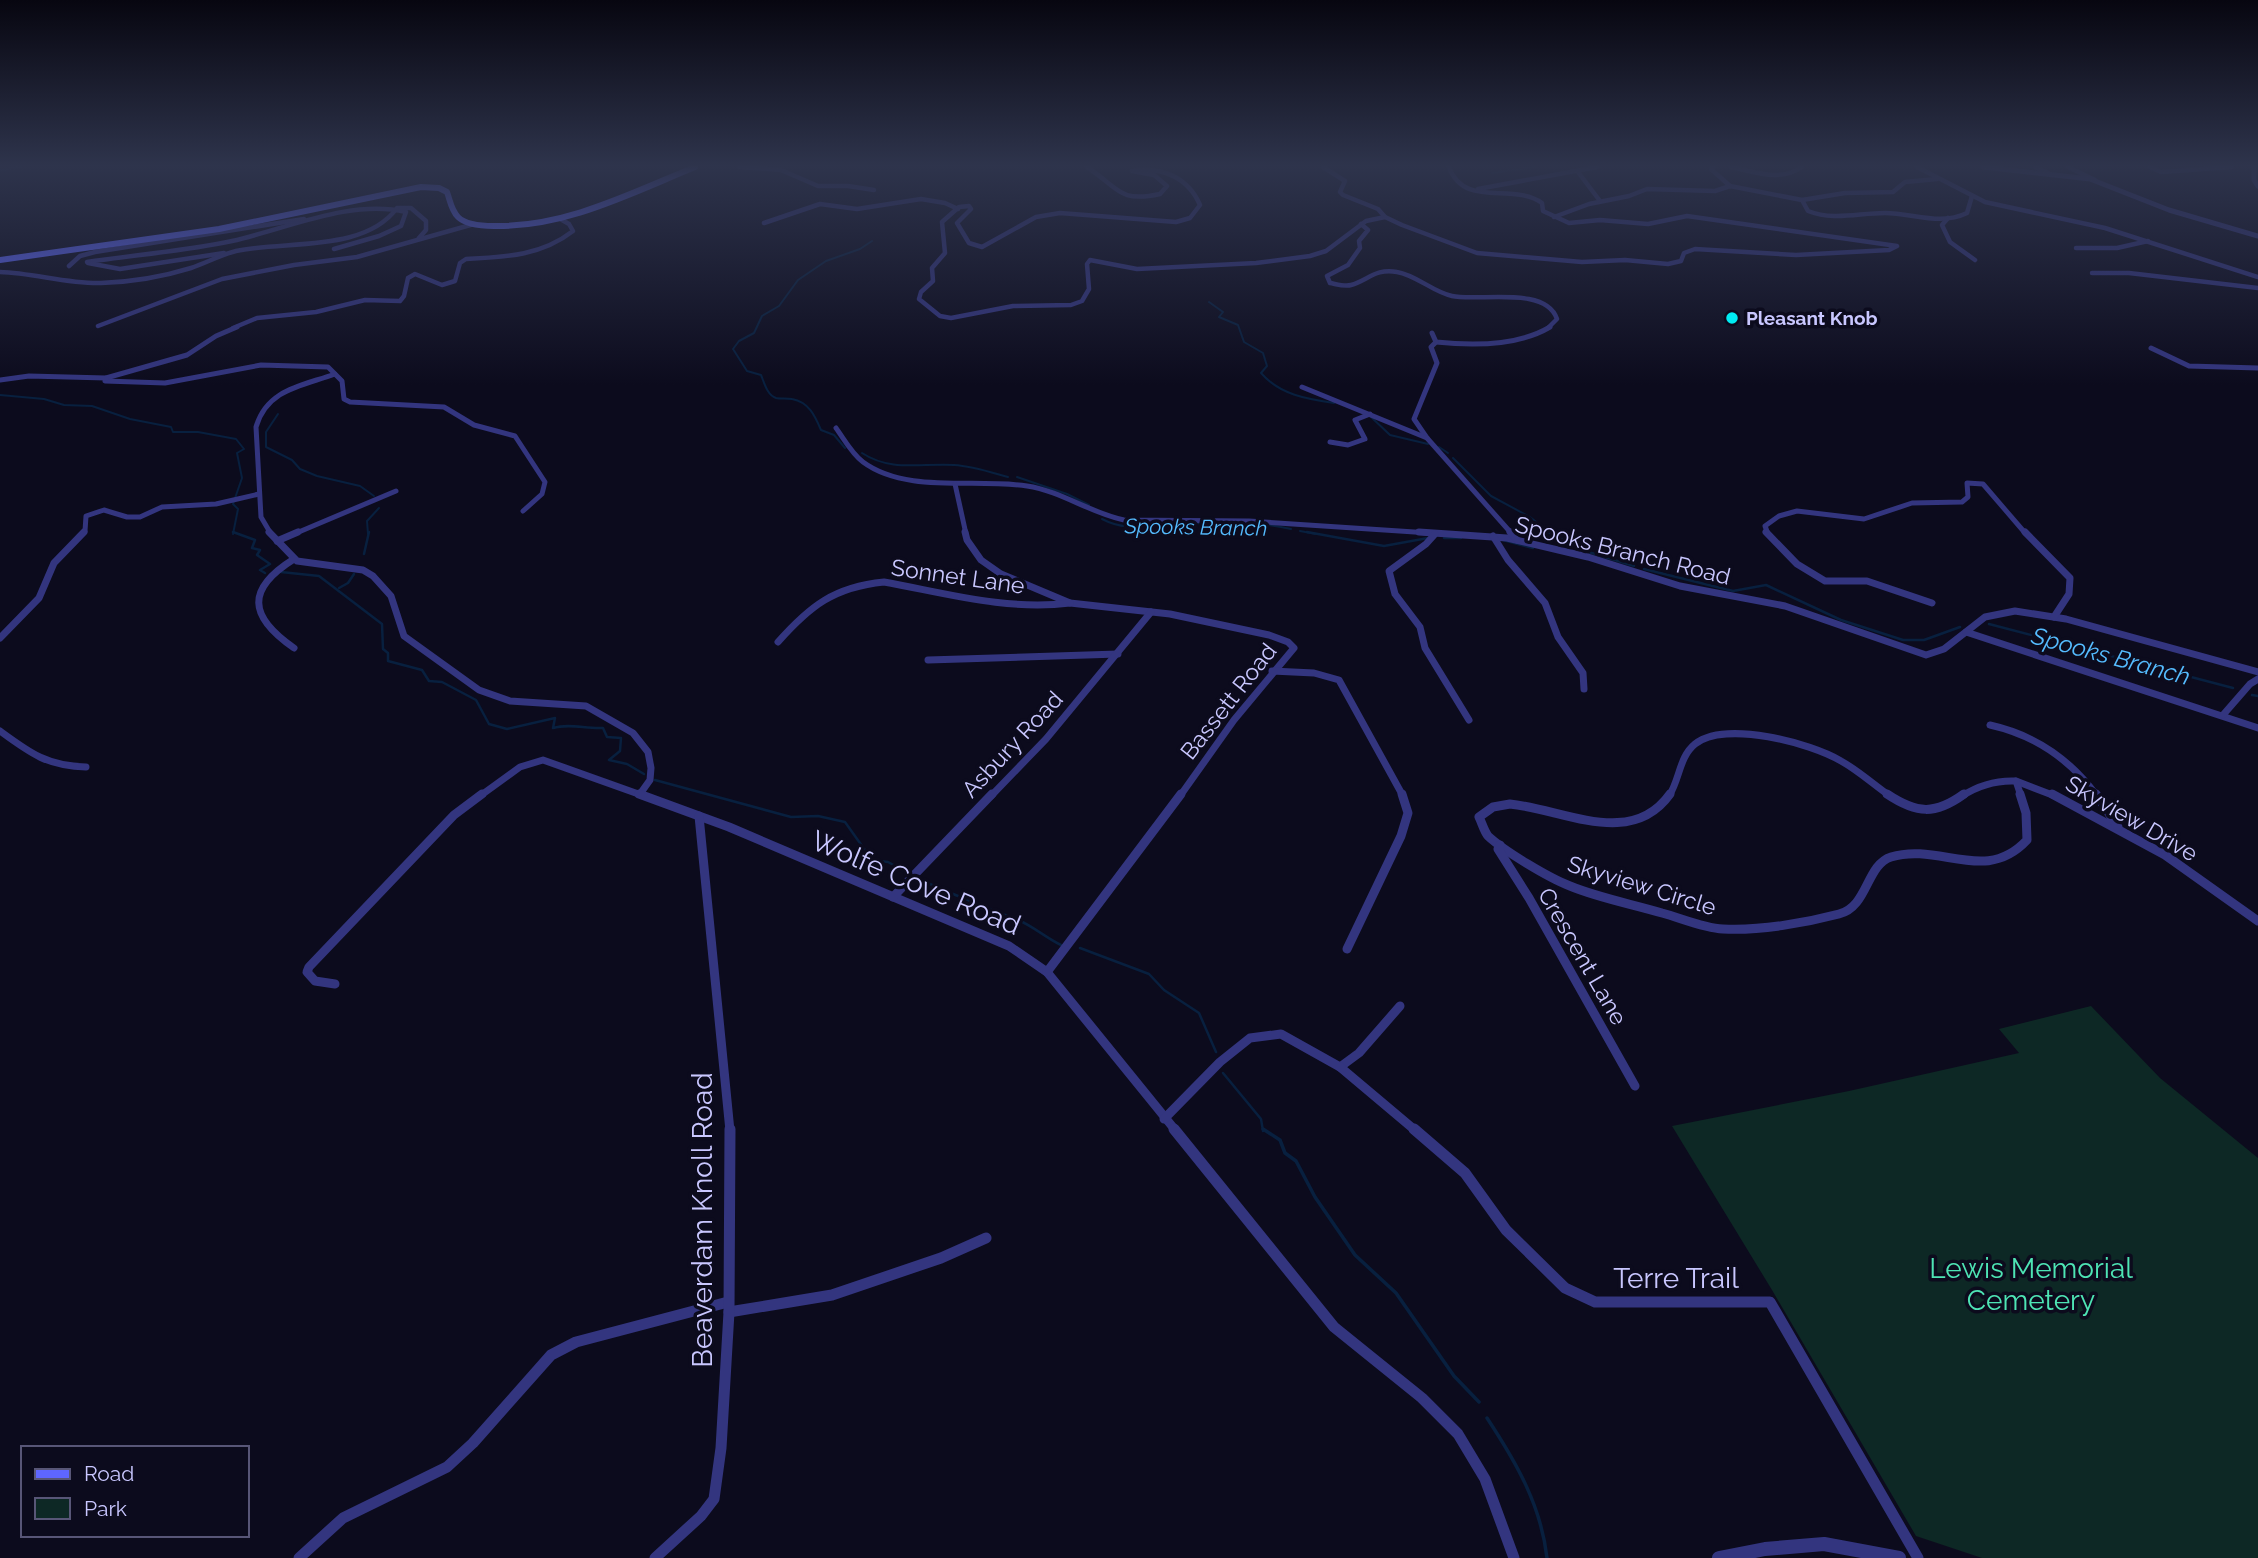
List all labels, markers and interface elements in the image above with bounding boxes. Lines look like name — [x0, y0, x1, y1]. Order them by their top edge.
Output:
place label: Pleasant Knob — [1746, 307, 1877, 329]
marker: Pleasant Knob — [1724, 310, 1740, 326]
street label: Spooks Branch Road — [1512, 510, 1734, 590]
water label: Spooks Branch — [1123, 513, 1268, 541]
street label: Sonnet Lane — [890, 553, 1026, 599]
water label: Spooks Branch — [2028, 621, 2193, 691]
street label: Bassett Road — [1174, 638, 1282, 764]
street label: Asbury Road — [956, 685, 1068, 803]
street label: Skyview Drive — [2061, 769, 2203, 867]
street label: Wolfe Cove Road — [806, 824, 1026, 942]
street label: Skyview Circle — [1564, 850, 1720, 920]
street label: Crescent Lane — [1533, 883, 1633, 1029]
street label: Beaverdam Knoll Road — [686, 1072, 719, 1368]
park label: Lewis Memorial Cemetery — [1929, 1252, 2133, 1317]
street label: Terre Trail — [1613, 1262, 1739, 1295]
legend — [21, 1446, 248, 1537]
text: Road — [84, 1461, 134, 1486]
text: Park — [84, 1496, 127, 1521]

